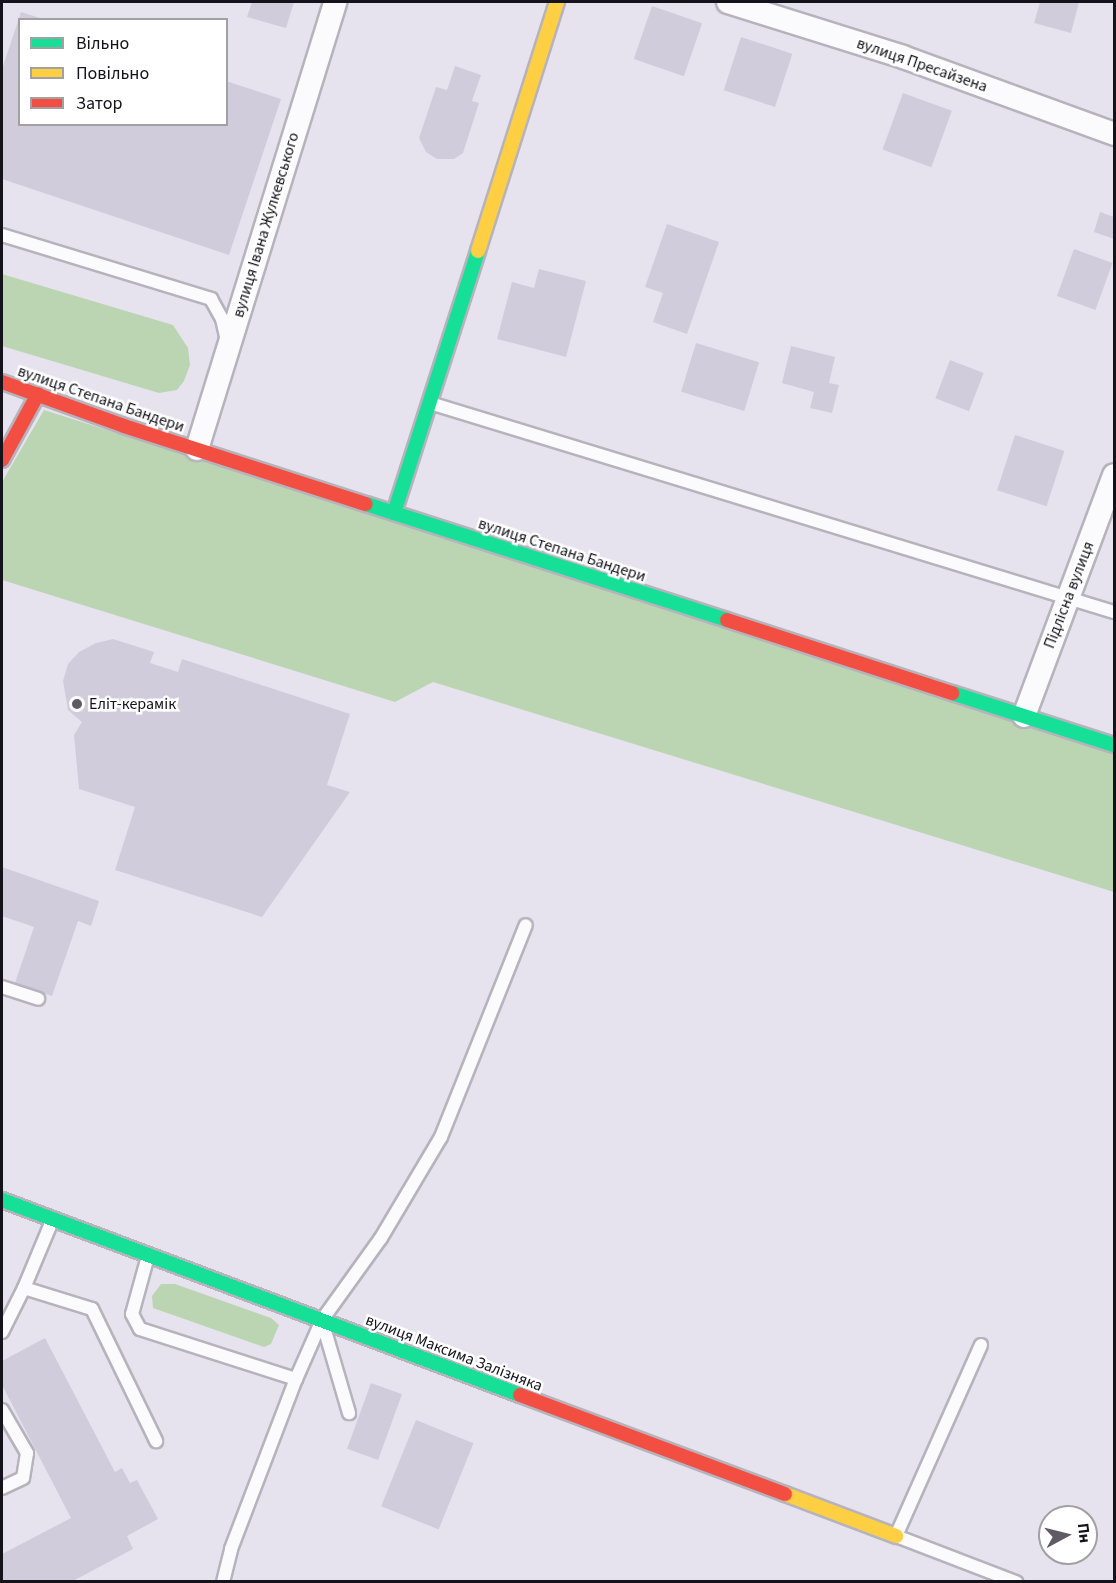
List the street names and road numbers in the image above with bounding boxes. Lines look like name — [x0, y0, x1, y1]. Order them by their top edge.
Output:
street label: вулиця Пресайзена — [854, 34, 990, 96]
street label: вулиця Івана Жулкевського — [229, 130, 303, 320]
street label: вулиця Степана Бандери — [15, 361, 187, 437]
street label: вулиця Степана Бандери — [476, 514, 648, 586]
street label: Підлісна вулиця — [1040, 539, 1098, 651]
street label: вулиця Максима Залізняка — [363, 1310, 545, 1396]

